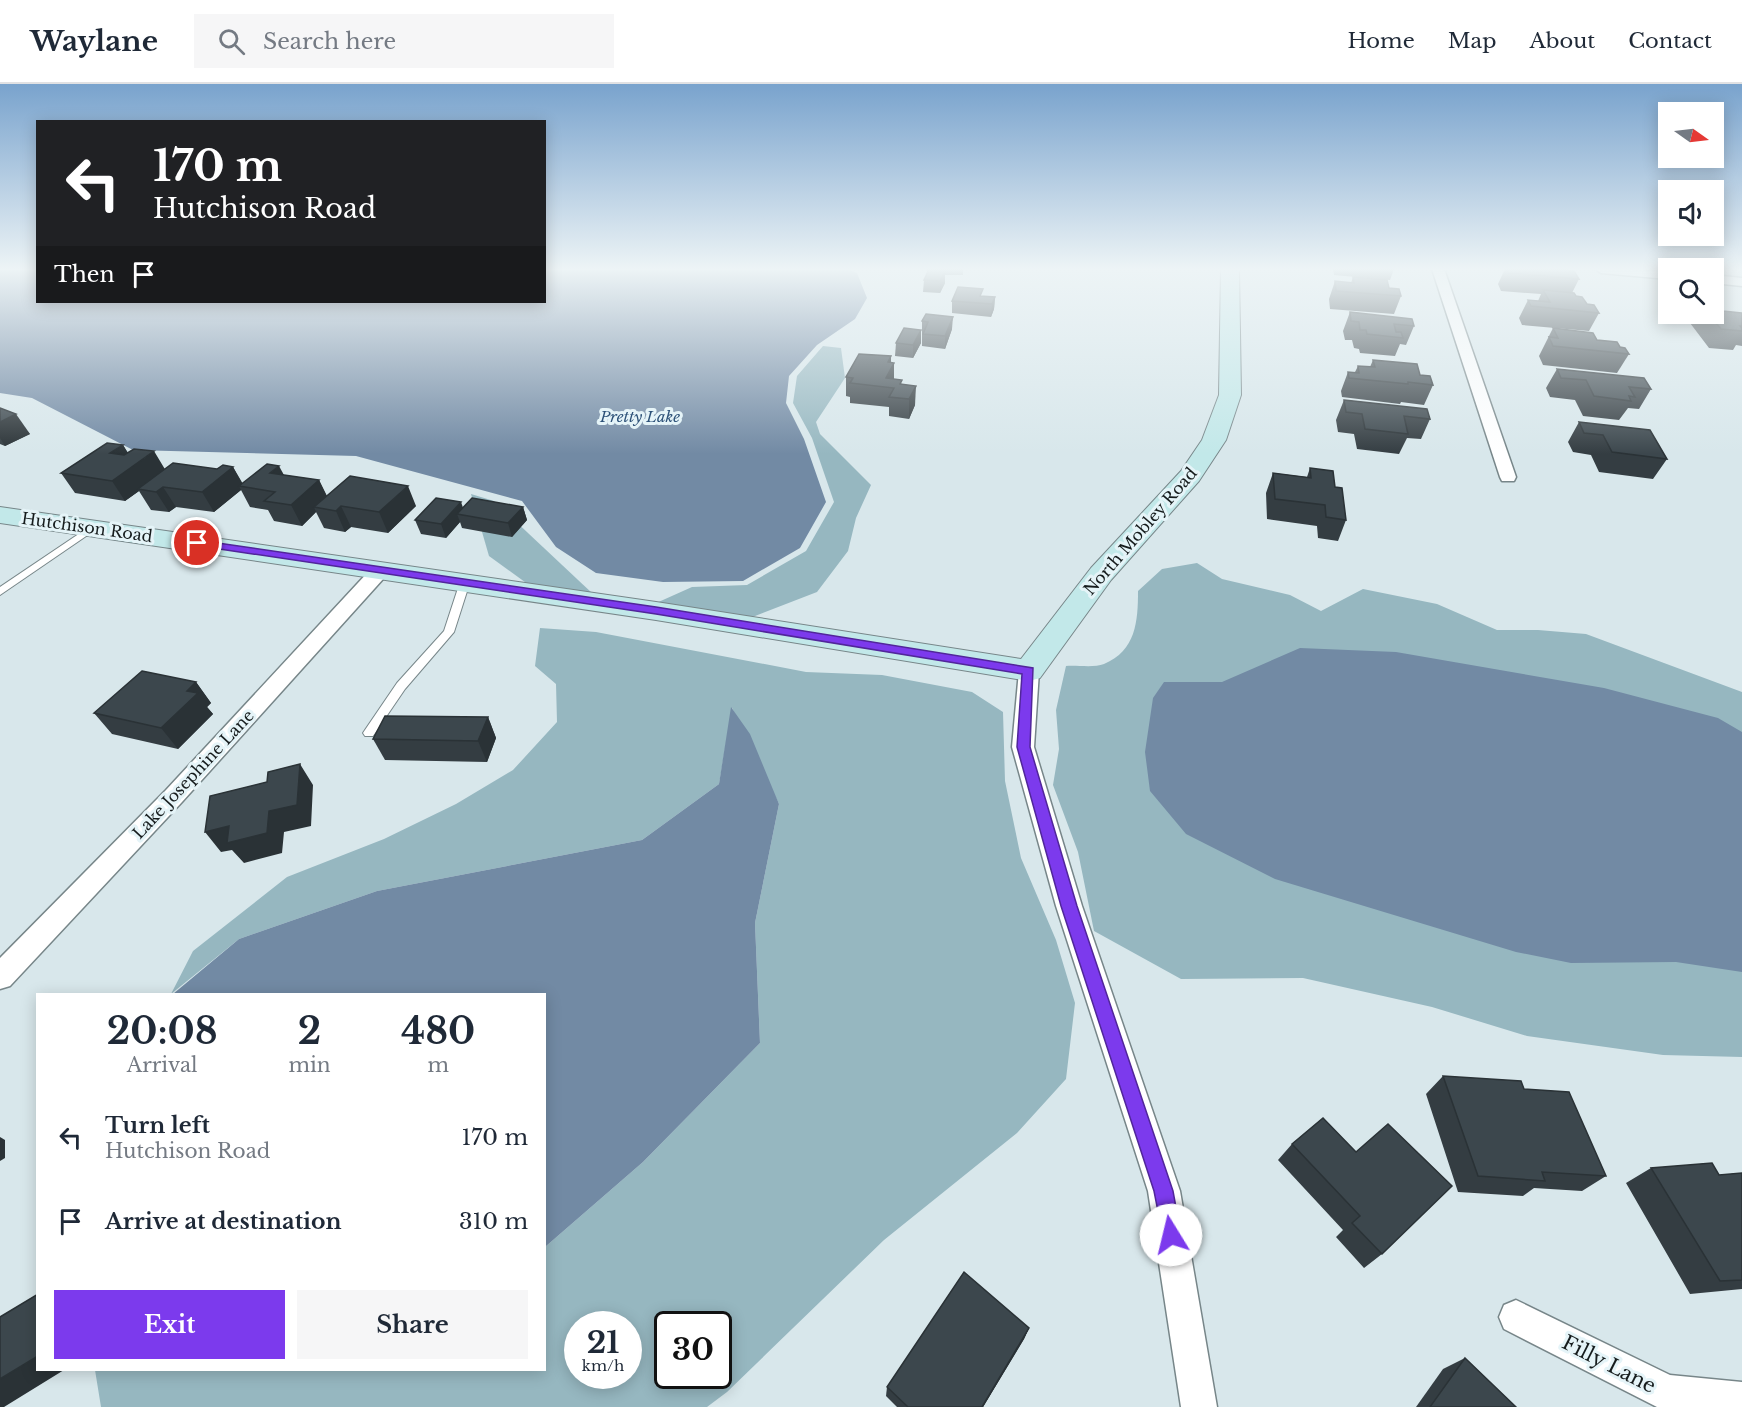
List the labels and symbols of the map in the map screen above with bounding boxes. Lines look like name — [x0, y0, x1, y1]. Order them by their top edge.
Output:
north arrow — [1658, 102, 1724, 168]
water label: Pretty Lake — [599, 407, 680, 426]
street label: North Mobley Road — [1079, 463, 1201, 599]
street label: Hutchison Road — [20, 508, 154, 546]
pin — [171, 517, 222, 568]
street label: Lake Josephine Lane — [128, 705, 258, 843]
position arrow — [1139, 1203, 1203, 1267]
speed limit sign: 30 — [654, 1311, 732, 1389]
street label: Filly Lane — [1558, 1330, 1660, 1398]

